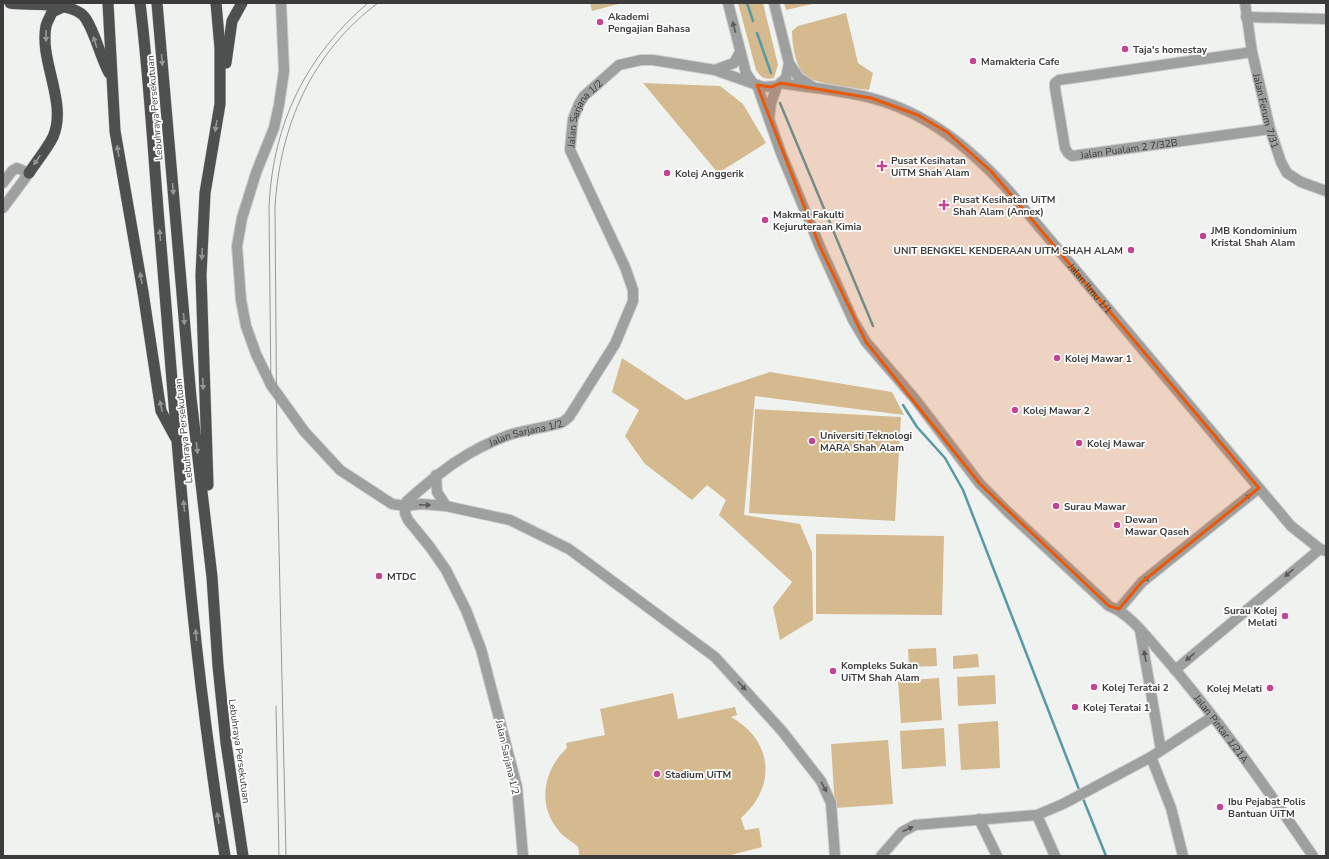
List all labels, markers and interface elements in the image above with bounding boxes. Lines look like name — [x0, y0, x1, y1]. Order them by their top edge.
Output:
place label: Akademi Pengajian Bahasa — [608, 10, 690, 36]
marker: Akademi Pengajian Bahasa — [595, 17, 605, 27]
one-way arrow — [731, 21, 737, 33]
one-way arrow — [43, 30, 49, 43]
one-way arrow — [92, 35, 98, 47]
place label: Taja's homestay — [1133, 43, 1208, 57]
marker: Taja's homestay — [1120, 44, 1130, 54]
one-way arrow — [159, 54, 165, 66]
street label: Lebuhraya Persekutuan — [143, 55, 167, 161]
place label: Mamakteria Cafe — [981, 55, 1060, 69]
marker: Mamakteria Cafe — [968, 56, 978, 66]
street label: Jalan Ferum 7/31 — [1249, 71, 1282, 150]
street label: Jalan Sarjana 1/2 — [564, 77, 606, 149]
one-way arrow — [213, 119, 219, 132]
street label: Jalan Pualam 2 7/32B — [1078, 136, 1179, 163]
one-way arrow — [115, 145, 121, 157]
one-way arrow — [34, 154, 41, 166]
place label: Pusat Kesihatan UiTM Shah Alam — [891, 154, 970, 180]
marker: Pusat Kesihatan UiTM Shah Alam — [876, 160, 888, 172]
place label: Kolej Anggerik — [675, 167, 744, 181]
marker: Kolej Anggerik — [662, 168, 672, 178]
one-way arrow — [170, 183, 177, 195]
place label: Pusat Kesihatan UiTM Shah Alam (Annex) — [953, 193, 1055, 219]
marker: Pusat Kesihatan UiTM Shah Alam (Annex) — [938, 199, 950, 211]
place label: Makmal Fakulti Kejuruteraan Kimia — [773, 208, 862, 234]
marker: Makmal Fakulti Kejuruteraan Kimia — [760, 215, 770, 225]
place label: JMB Kondominium Kristal Shah Alam — [1210, 224, 1297, 250]
one-way arrow — [157, 229, 164, 241]
marker: JMB Kondominium Kristal Shah Alam — [1198, 231, 1208, 241]
place label: UNIT BENGKEL KENDERAAN UITM SHAH ALAM — [894, 244, 1123, 258]
marker: UNIT BENGKEL KENDERAAN UITM SHAH ALAM — [1126, 245, 1136, 255]
one-way arrow — [198, 248, 205, 260]
street label: Jalan Ilmu 1/1 — [1064, 260, 1115, 317]
one-way arrow — [137, 272, 143, 284]
one-way arrow — [181, 313, 188, 325]
place label: Kolej Mawar 1 — [1065, 352, 1132, 366]
marker: Kolej Mawar 1 — [1052, 353, 1062, 363]
street label: Lebuhraya Persekutuan — [172, 378, 196, 484]
one-way arrow — [200, 378, 207, 390]
one-way arrow — [157, 400, 163, 413]
place label: Kolej Mawar 2 — [1023, 404, 1090, 418]
marker: Kolej Mawar 2 — [1010, 405, 1020, 415]
street label: Jalan Sarjana 1/2 — [486, 417, 565, 451]
place label: Universiti Teknologi MARA Shah Alam — [820, 429, 912, 455]
marker: Universiti Teknologi MARA Shah Alam — [807, 436, 817, 446]
place label: Kolej Mawar — [1087, 437, 1145, 451]
marker: Kolej Mawar — [1074, 438, 1084, 448]
one-way arrow — [194, 442, 200, 454]
one-way arrow — [1240, 494, 1251, 503]
one-way arrow — [180, 500, 187, 512]
place label: Surau Mawar — [1064, 500, 1126, 514]
marker: Surau Mawar — [1051, 501, 1061, 511]
one-way arrow — [419, 502, 432, 508]
place label: Dewan Mawar Qaseh — [1125, 513, 1189, 539]
marker: Dewan Mawar Qaseh — [1112, 520, 1122, 530]
one-way arrow — [1284, 569, 1295, 578]
place label: MTDC — [387, 570, 417, 584]
marker: MTDC — [374, 571, 384, 581]
one-way arrow — [1140, 576, 1150, 585]
place label: Surau Kolej Melati — [1224, 604, 1277, 630]
marker: Surau Kolej Melati — [1280, 611, 1290, 621]
one-way arrow — [193, 629, 199, 641]
one-way arrow — [1141, 650, 1147, 663]
one-way arrow — [1185, 653, 1195, 662]
place label: Kompleks Sukan UiTM Shah Alam — [841, 659, 920, 685]
marker: Kompleks Sukan UiTM Shah Alam — [828, 666, 838, 676]
one-way arrow — [737, 681, 746, 692]
place label: Kolej Teratai 2 — [1102, 681, 1169, 695]
marker: Kolej Teratai 2 — [1089, 682, 1099, 692]
place label: Kolej Melati — [1207, 682, 1262, 696]
marker: Kolej Melati — [1265, 683, 1275, 693]
street label: Jalan Pintar 1/21A — [1190, 691, 1252, 767]
street label: Lebuhraya Persekutuan — [225, 698, 253, 804]
place label: Kolej Teratai 1 — [1083, 701, 1150, 715]
marker: Kolej Teratai 1 — [1070, 702, 1080, 712]
street label: Jalan Sarjana 1/2 — [491, 718, 522, 796]
place label: Stadium UiTM — [665, 768, 731, 782]
marker: Stadium UiTM — [652, 769, 662, 779]
one-way arrow — [820, 781, 827, 793]
place label: Ibu Pejabat Polis Bantuan UiTM — [1228, 795, 1306, 821]
marker: Ibu Pejabat Polis Bantuan UiTM — [1215, 802, 1225, 812]
one-way arrow — [215, 811, 221, 824]
one-way arrow — [903, 826, 914, 832]

